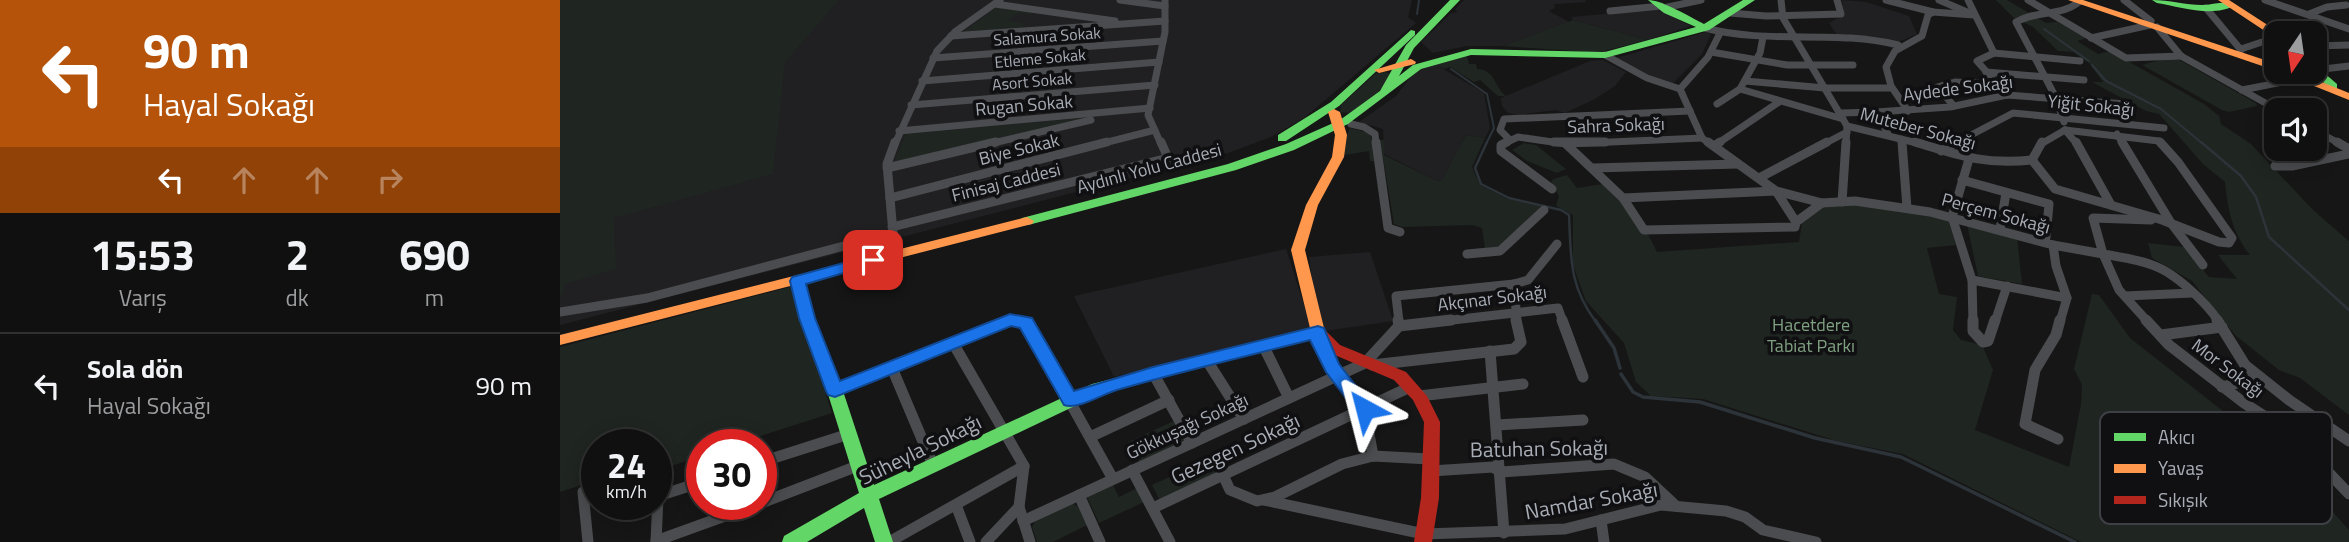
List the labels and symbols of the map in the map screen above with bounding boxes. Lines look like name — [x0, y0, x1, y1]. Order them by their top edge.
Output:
street label: Salamura Sokak — [992, 20, 1102, 52]
north arrow — [2264, 21, 2328, 84]
street label: Etleme Sokak — [993, 42, 1087, 74]
street label: Asort Sokak — [991, 66, 1073, 96]
street label: Aydede Sokağı — [1902, 68, 2014, 108]
street label: Rugan Sokak — [974, 87, 1074, 123]
street label: Yiğit Sokağı — [2046, 87, 2136, 123]
street label: Muteber Sokağı — [1857, 100, 1979, 156]
street label: Sahra Sokağı — [1567, 110, 1665, 140]
street label: Biye Sokak — [976, 126, 1062, 172]
street label: Aydınlı Yolu Caddesi — [1074, 136, 1224, 200]
street label: Finisaj Caddesi — [949, 155, 1063, 209]
street label: Perçem Sokağı — [1939, 186, 2053, 240]
pin — [843, 230, 903, 290]
street label: Akçınar Sokağı — [1436, 278, 1548, 318]
park label: Hacetdere Tabiat Parkı — [1767, 311, 1855, 359]
street label: Mor Sokağı — [2186, 332, 2270, 404]
position arrow — [1328, 372, 1402, 446]
street label: Gökkuşağı Sokağı — [1121, 386, 1253, 466]
street label: Gezegen Sokağı — [1165, 404, 1305, 492]
street label: Süheyla Sokağı — [853, 406, 987, 492]
legend — [2100, 412, 2332, 524]
text: Akıcı — [2158, 422, 2195, 451]
speed limit sign: 30 — [686, 429, 777, 520]
street label: Batuhan Sokağı — [1470, 431, 1608, 465]
text: Yavaş — [2158, 453, 2204, 482]
street label: Namdar Sokağı — [1522, 473, 1660, 527]
text: Sıkışık — [2158, 485, 2208, 514]

